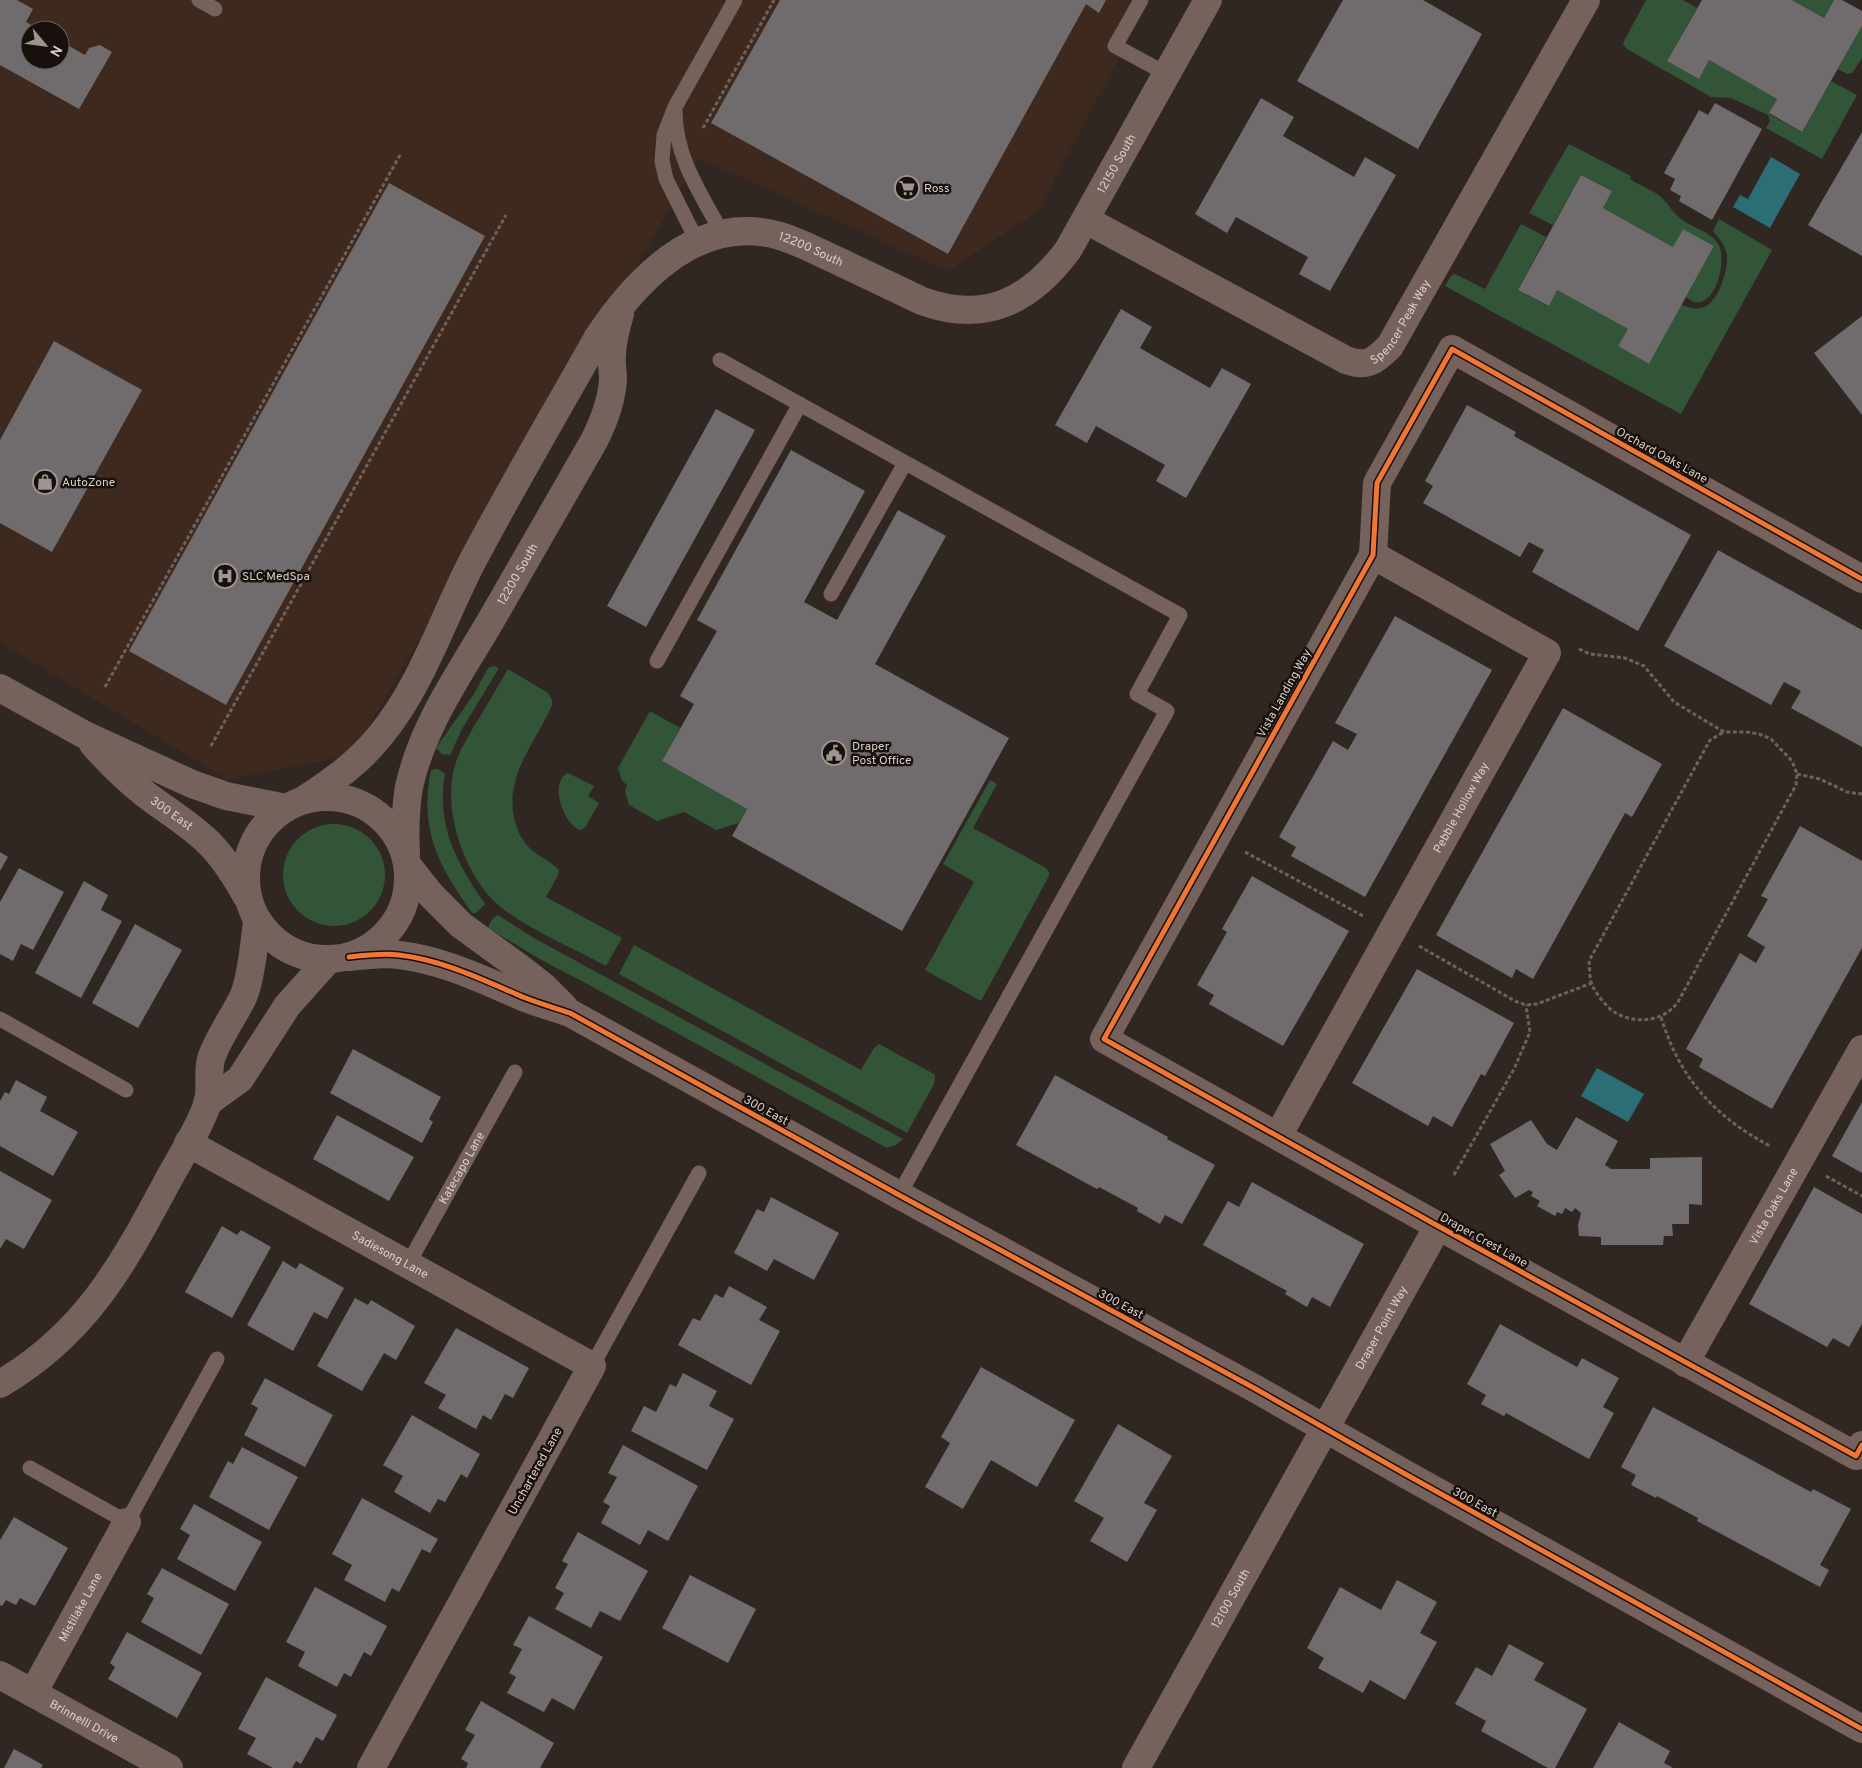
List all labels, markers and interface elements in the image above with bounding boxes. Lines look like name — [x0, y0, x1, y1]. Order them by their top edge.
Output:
north arrow — [20, 20, 70, 70]
text: N — [45, 42, 65, 59]
street label: 12150 South — [1094, 131, 1140, 197]
supermarket icon: Ross — [894, 175, 920, 201]
place label: Ross — [924, 181, 950, 197]
street label: 12200 South — [777, 229, 845, 271]
street label: Spencer Peak Way — [1368, 277, 1435, 369]
street label: Orchard Oaks Lane — [1613, 424, 1710, 488]
shop icon: AutoZone — [32, 469, 58, 495]
place label: AutoZone — [62, 475, 115, 491]
street label: 12200 South — [494, 541, 542, 609]
hospital icon: SLC MedSpa — [212, 563, 238, 589]
place label: SLC MedSpa — [242, 569, 310, 585]
street label: Vista Landing Way — [1254, 647, 1316, 740]
place label: Draper Post Office — [852, 739, 912, 769]
public building icon: Draper Post Office — [821, 740, 847, 766]
street label: Pebble Hollow Way — [1430, 760, 1494, 856]
street label: 300 East — [146, 793, 196, 835]
street label: 300 East — [740, 1092, 791, 1130]
street label: Katecapo Lane — [436, 1129, 489, 1207]
street label: Vista Oaks Lane — [1746, 1165, 1802, 1248]
street label: Draper Crest Lane — [1437, 1210, 1530, 1272]
street label: Sadiesong Lane — [349, 1228, 431, 1283]
street label: Draper Point Way — [1352, 1283, 1412, 1373]
street label: 300 East — [1095, 1286, 1146, 1323]
street label: Unchartered Lane — [505, 1425, 567, 1518]
street label: 300 East — [1449, 1484, 1500, 1522]
street label: 12100 South — [1208, 1566, 1254, 1632]
street label: Mistilake Lane — [56, 1570, 107, 1645]
street label: Brinnelli Drive — [46, 1697, 121, 1748]

